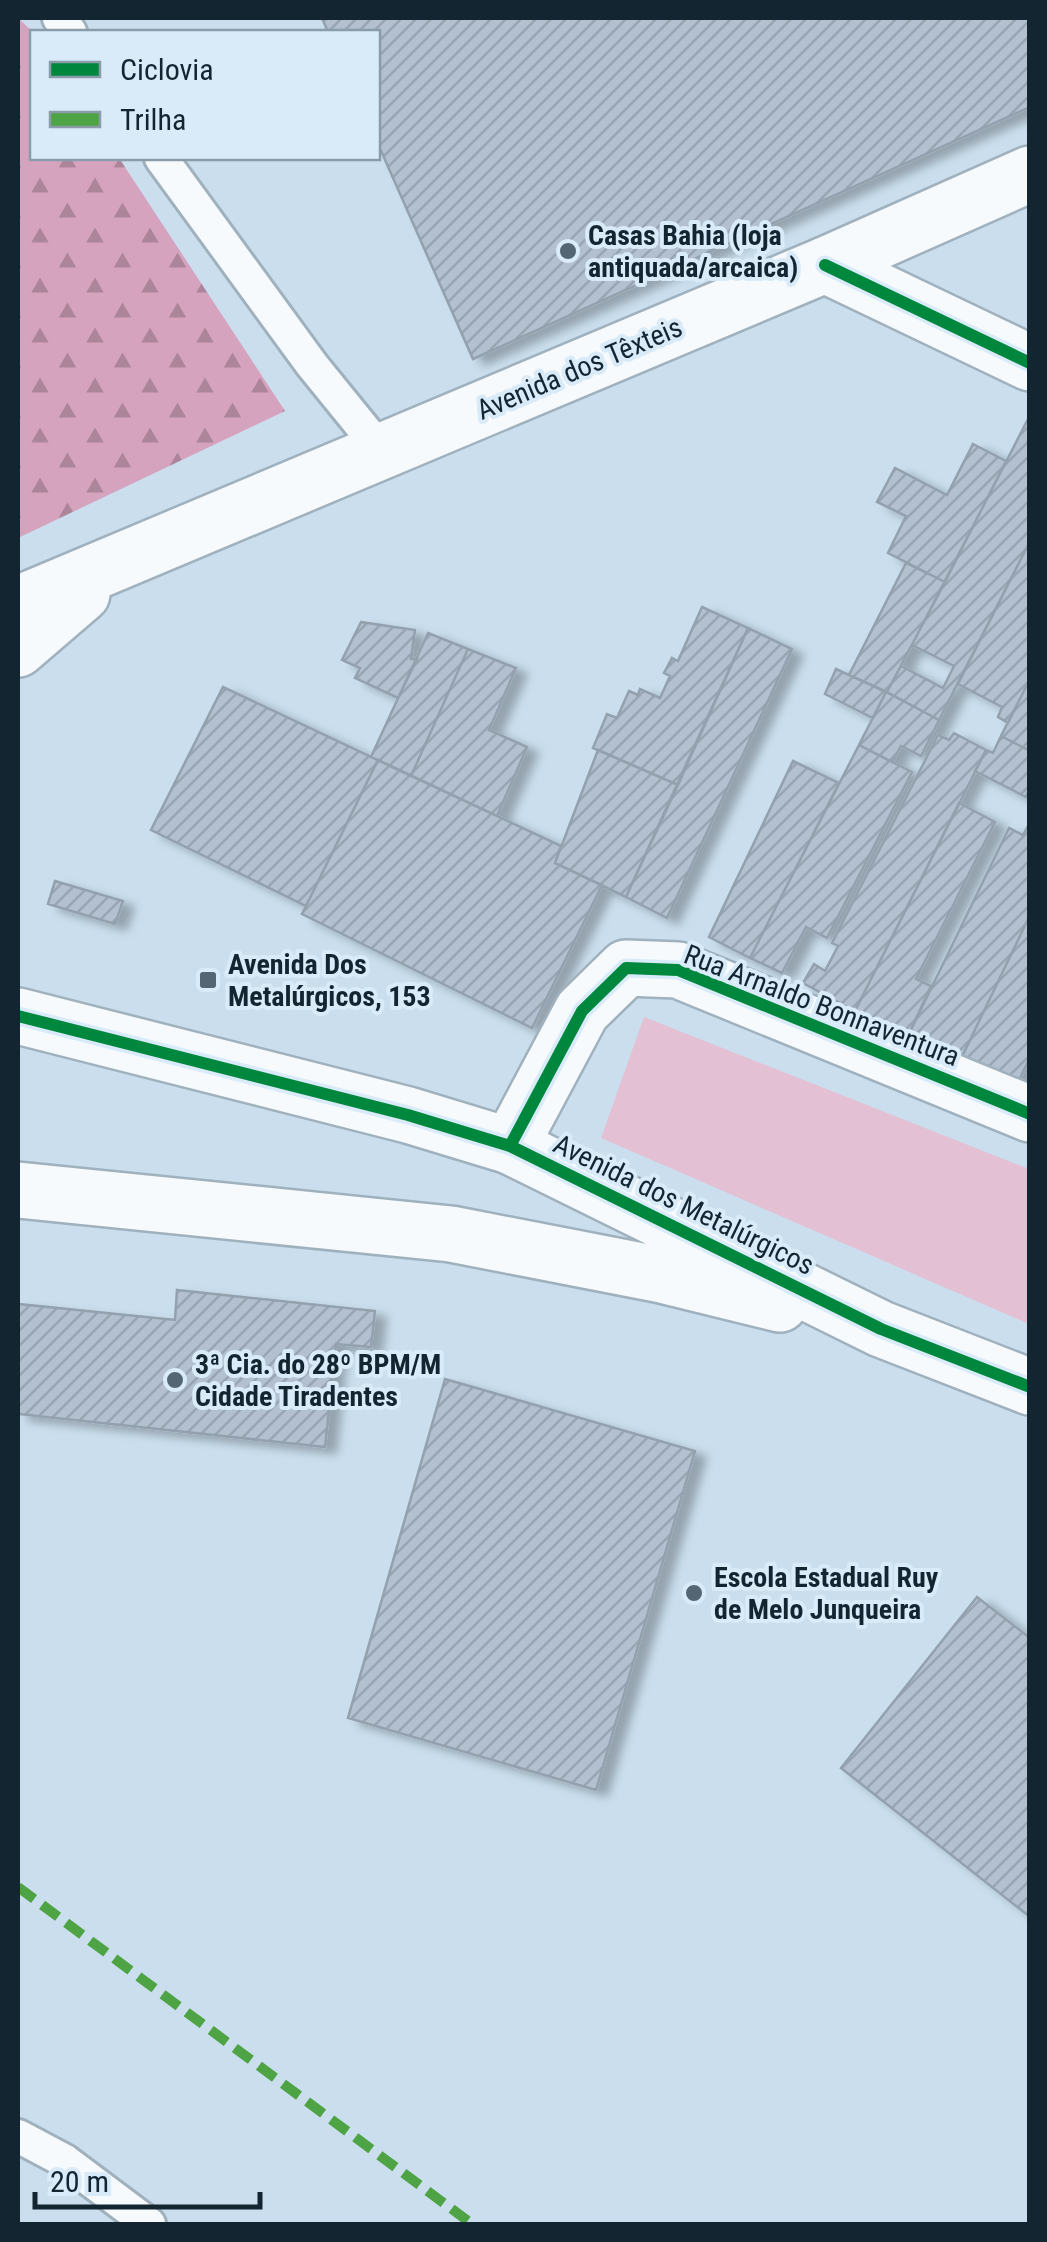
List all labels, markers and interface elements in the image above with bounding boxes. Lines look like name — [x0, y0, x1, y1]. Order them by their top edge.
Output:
legend — [30, 30, 380, 160]
text: Ciclovia — [120, 52, 214, 87]
text: Trilha — [120, 102, 186, 137]
place label: Casas Bahia (loja antiquada/arcaica) — [588, 219, 798, 284]
marker: Casas Bahia (loja antiquada/arcaica) — [557, 240, 579, 262]
street label: Avenida dos Têxteis — [472, 310, 687, 427]
street label: Rua Arnaldo Bonnaventura — [680, 938, 964, 1073]
place label: Avenida Dos Metalúrgicos, 153 — [228, 948, 431, 1013]
marker: Avenida Dos Metalúrgicos, 153 — [197, 969, 219, 991]
street label: Avenida dos Metalúrgicos — [548, 1127, 819, 1282]
place label: 3ª Cia. do 28º BPM/M Cidade Tiradentes — [195, 1348, 441, 1413]
marker: 3ª Cia. do 28º BPM/M Cidade Tiradentes — [164, 1369, 186, 1391]
place label: Escola Estadual Ruy de Melo Junqueira — [714, 1561, 939, 1626]
marker: Escola Estadual Ruy de Melo Junqueira — [683, 1582, 705, 1604]
scale bar — [35, 2147, 260, 2209]
text: 20 m — [50, 2164, 109, 2199]

